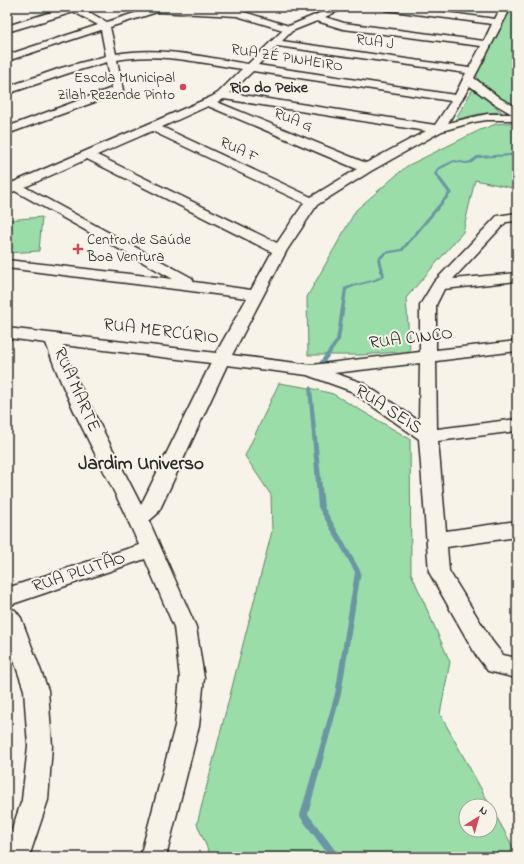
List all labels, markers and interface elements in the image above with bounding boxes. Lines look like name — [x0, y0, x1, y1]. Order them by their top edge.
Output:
street label: RUA J — [355, 28, 395, 56]
street label: RUA ZÉ PINHEIRO — [229, 38, 345, 78]
place label: Escola Municipal Zilah Rezende Pinto — [57, 67, 175, 106]
district label: Rio do Peixe — [229, 76, 309, 100]
marker: Escola Municipal Zilah Rezende Pinto — [178, 82, 188, 92]
street label: RUA G — [270, 102, 316, 138]
street label: RUA F — [216, 131, 262, 169]
place label: Centro de Saúde Boa Ventura — [86, 229, 191, 268]
marker: Centro de Saúde Boa Ventura — [72, 243, 84, 255]
street label: RUA MERCÚRIO — [102, 312, 220, 352]
street label: RUA CINCO — [368, 321, 454, 357]
street label: RUA MARTE — [46, 344, 106, 437]
street label: RUA SEIS — [349, 379, 427, 441]
district label: Jardim Universo — [78, 451, 204, 478]
street label: RUA PLUTÃO — [29, 546, 129, 600]
north arrow — [458, 798, 498, 838]
text: N — [476, 802, 491, 819]

